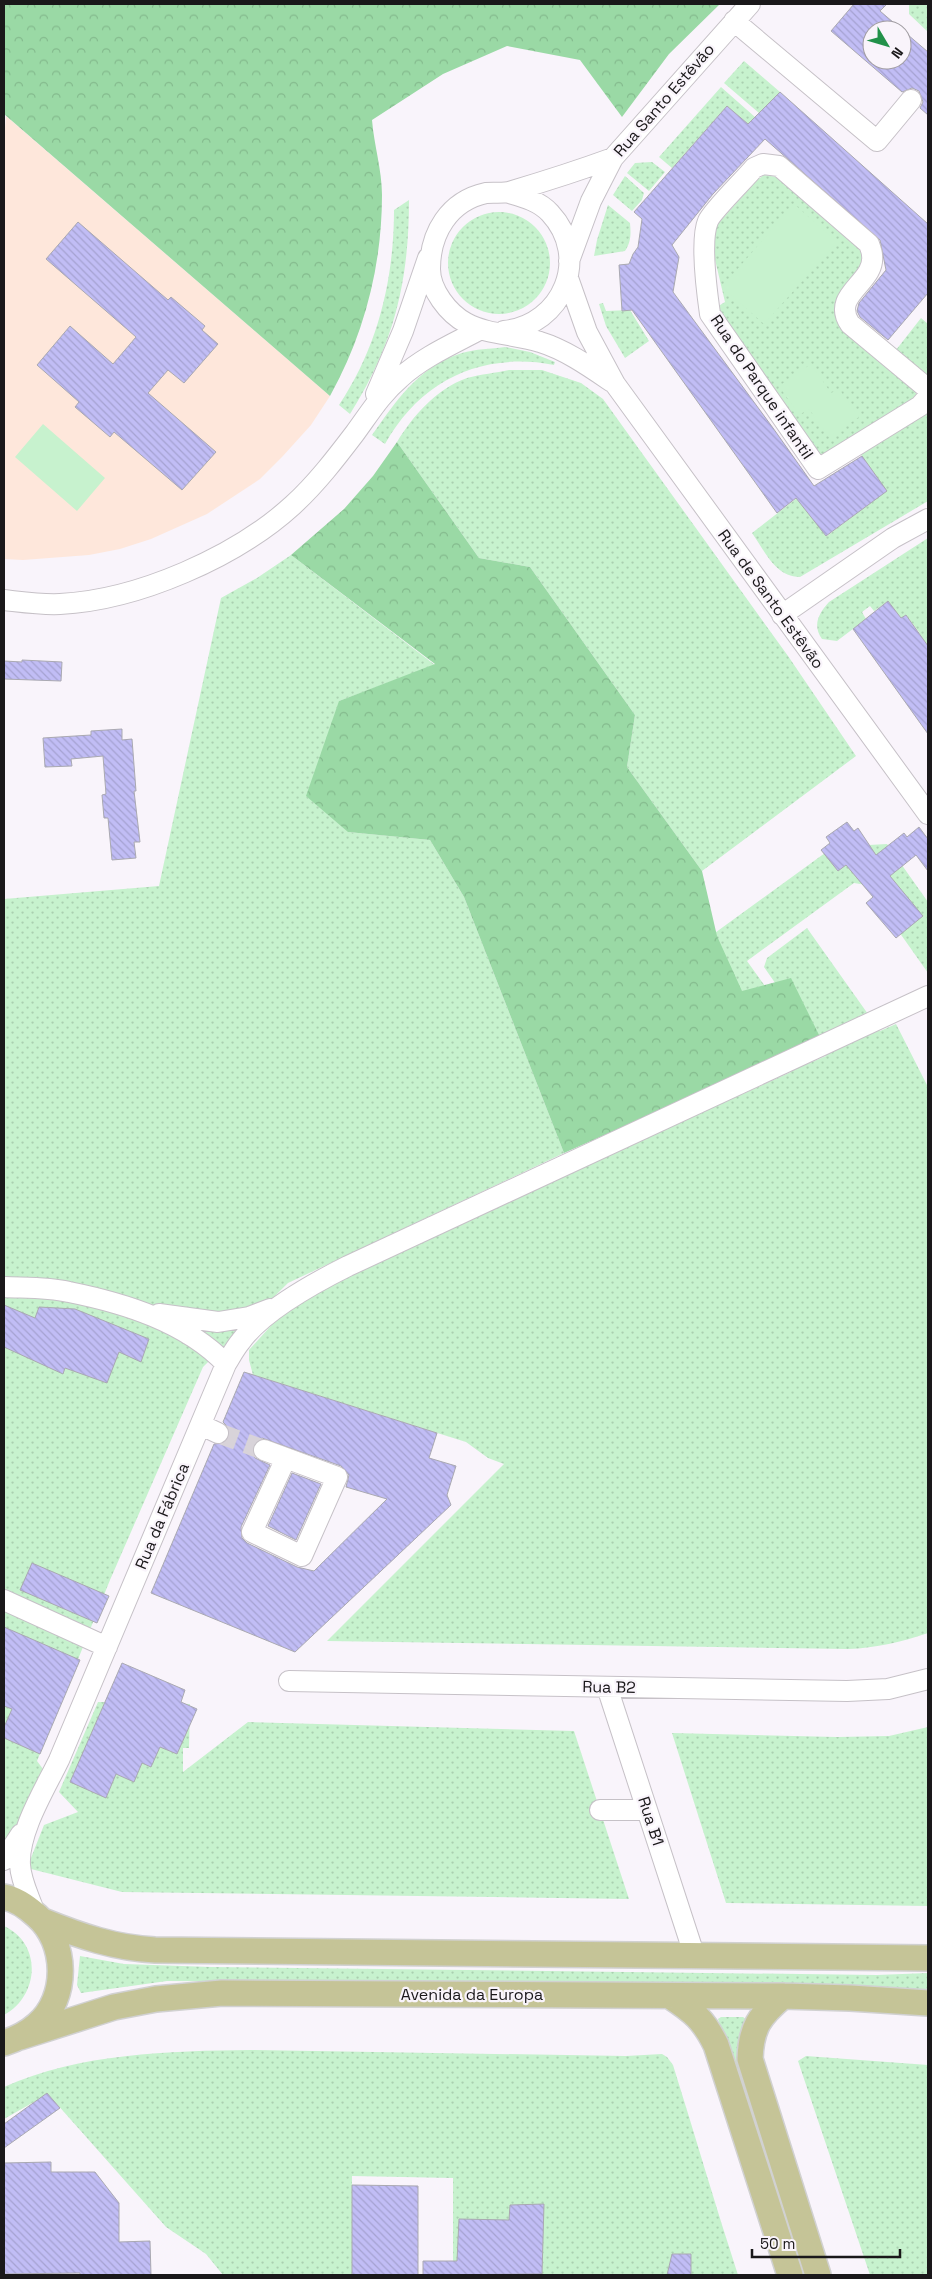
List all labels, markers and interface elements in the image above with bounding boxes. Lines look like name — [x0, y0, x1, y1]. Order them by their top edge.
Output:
north arrow — [862, 20, 912, 70]
street label: Rua Santo Estêvão — [609, 39, 719, 161]
text: N — [887, 44, 907, 62]
street label: Rua do Parque infantil — [706, 311, 818, 463]
street label: Rua de Santo Estêvão — [713, 525, 829, 673]
street label: Rua da Fábrica — [130, 1460, 194, 1572]
street label: Rua B2 — [582, 1676, 636, 1698]
street label: Rua B1 — [633, 1794, 669, 1848]
street label: Avenida da Europa — [401, 1984, 543, 2005]
scale bar — [752, 2226, 900, 2258]
text: 50 m — [760, 2234, 795, 2253]

